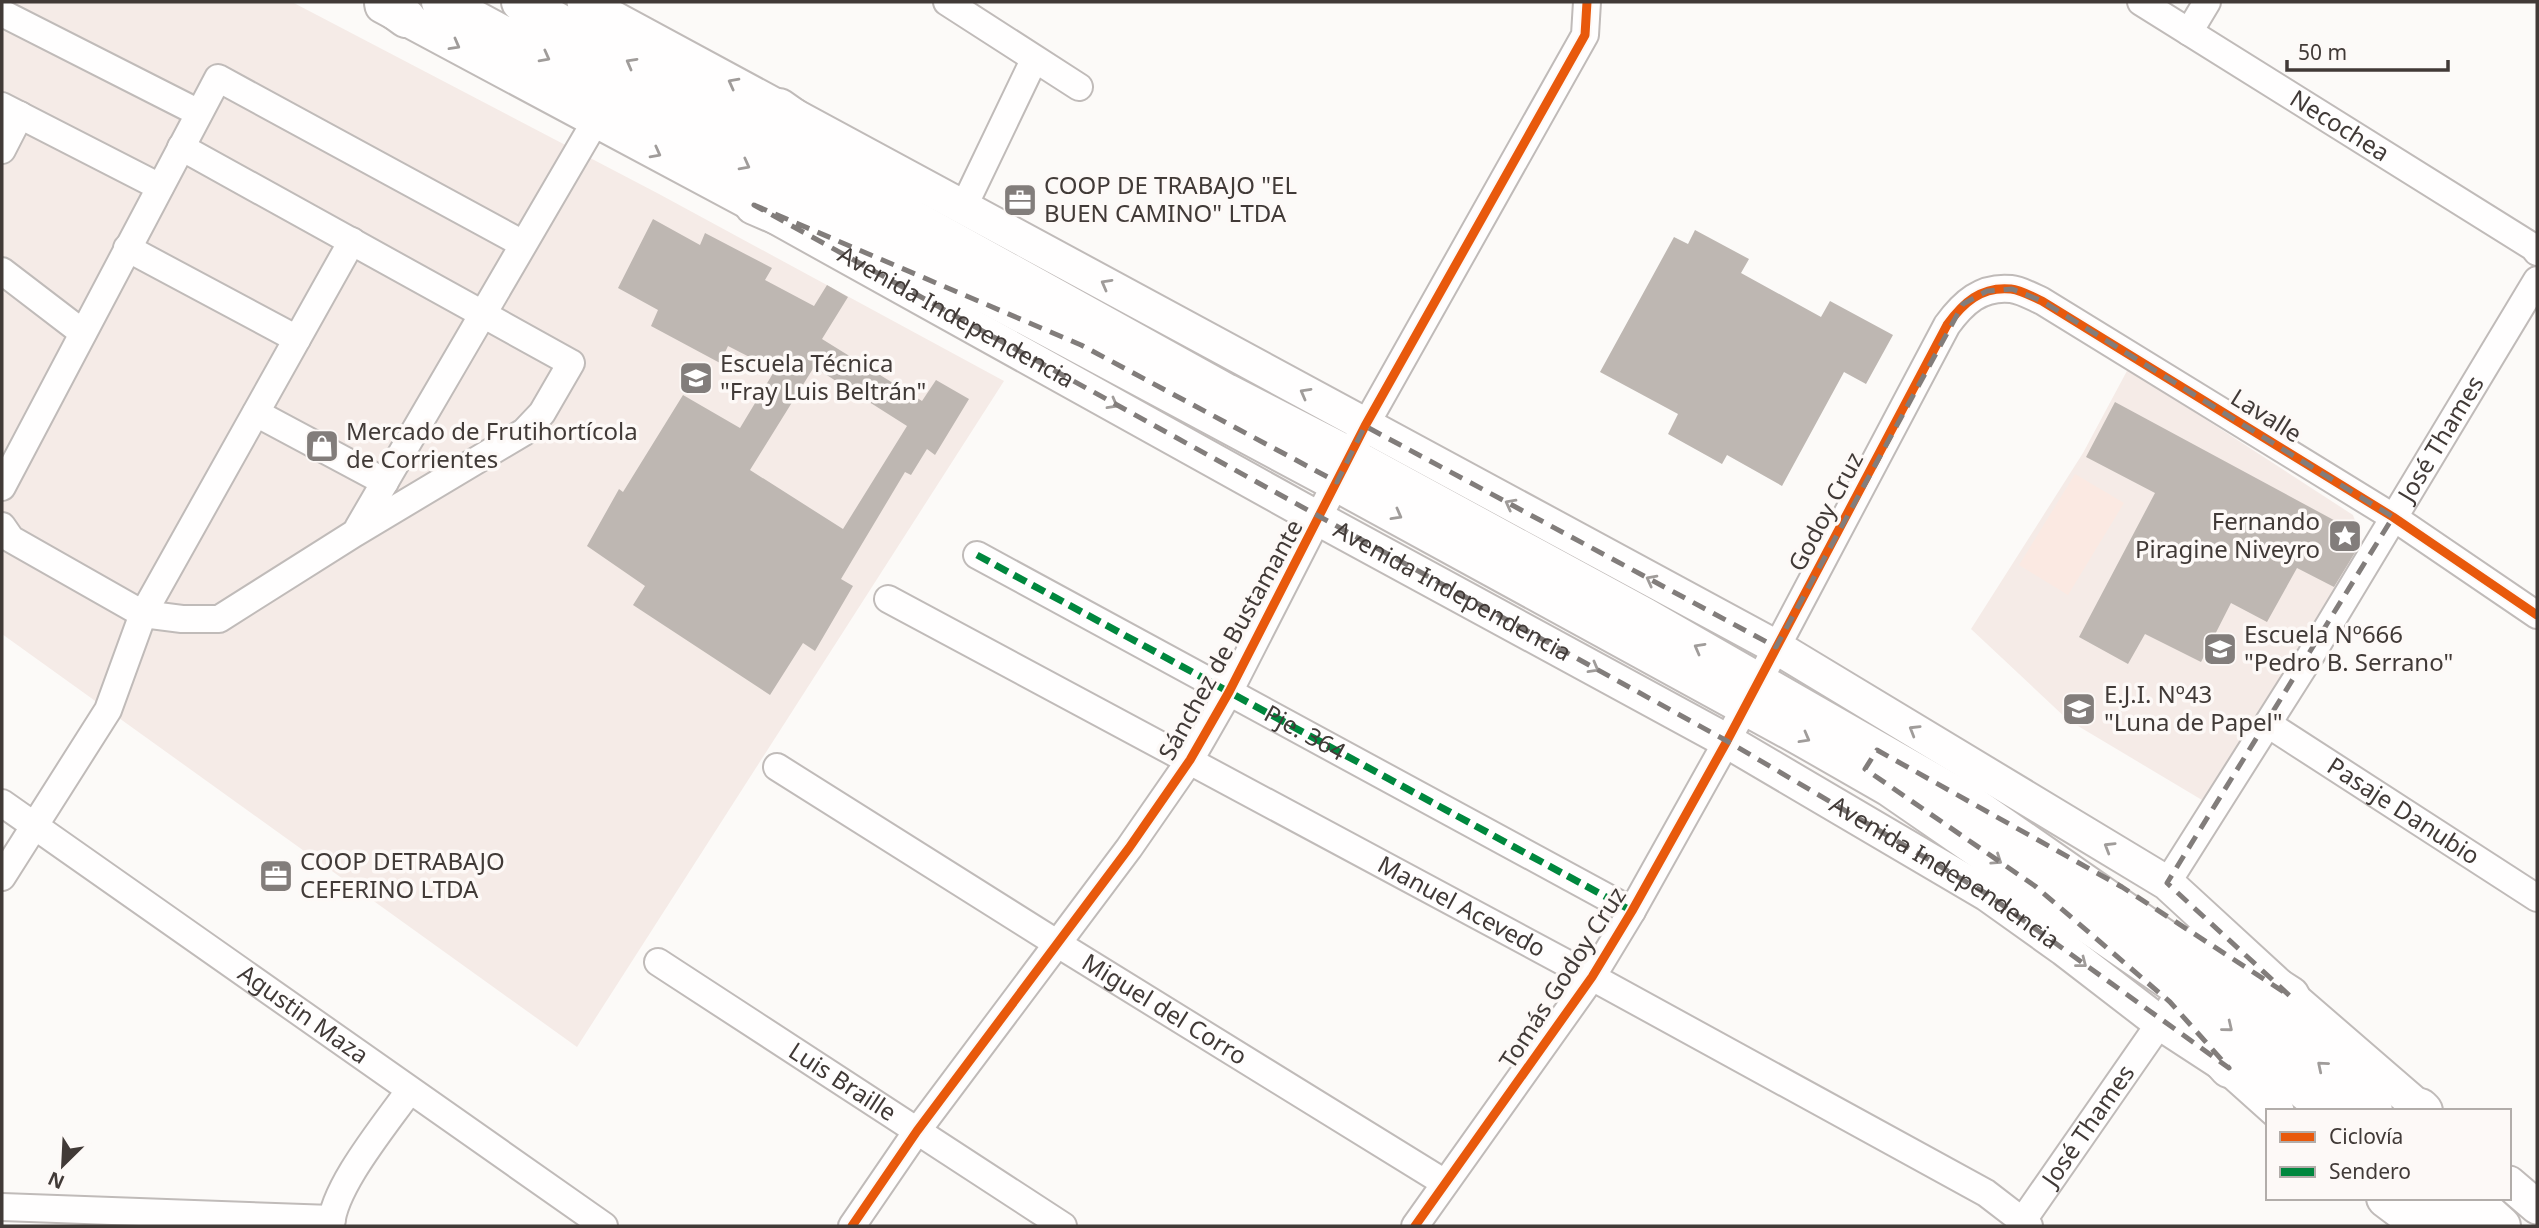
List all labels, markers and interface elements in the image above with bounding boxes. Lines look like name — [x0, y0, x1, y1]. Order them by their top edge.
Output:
scale bar — [2287, 28, 2448, 72]
one-way arrow — [448, 37, 461, 51]
text: 50 m — [2298, 38, 2347, 66]
one-way arrow — [537, 49, 550, 62]
one-way arrow — [626, 57, 638, 71]
one-way arrow — [728, 78, 741, 91]
street label: Necochea — [2284, 81, 2396, 168]
one-way arrow — [649, 145, 661, 159]
one-way arrow — [738, 157, 750, 170]
place label: COOP DE TRABAJO "EL BUEN CAMINO" LTDA — [1044, 168, 1297, 229]
office icon: COOP DE TRABAJO "EL BUEN CAMINO" LTDA — [1001, 181, 1039, 219]
street label: Avenida Independencia — [833, 237, 1081, 395]
one-way arrow — [1101, 279, 1113, 292]
place label: Escuela Técnica "Fray Luis Beltrán" — [720, 346, 926, 407]
school or university icon: Escuela Técnica "Fray Luis Beltrán" — [677, 359, 715, 397]
street label: José Thames — [2388, 369, 2491, 509]
street label: Lavalle — [2225, 380, 2308, 449]
one-way arrow — [1300, 388, 1313, 402]
one-way arrow — [1106, 396, 1118, 409]
place label: Mercado de Frutihortícola de Corrientes — [346, 414, 638, 475]
shop icon: Mercado de Frutihortícola de Corrientes — [303, 427, 341, 465]
street label: Godoy Cruz — [1779, 446, 1870, 577]
one-way arrow — [1505, 499, 1517, 512]
place label: Fernando Piragine Niveyro — [2135, 504, 2320, 565]
one-way arrow — [1389, 507, 1402, 520]
street label: Avenida Independencia — [1329, 512, 1577, 668]
street label: Sánchez de Bustamante — [1150, 513, 1310, 765]
place icon: Fernando Piragine Niveyro — [2326, 517, 2364, 555]
one-way arrow — [1646, 575, 1658, 588]
place label: Escuela Nº666 "Pedro B. Serrano" — [2244, 617, 2453, 678]
school or university icon: Escuela Nº666 "Pedro B. Serrano" — [2201, 630, 2239, 668]
one-way arrow — [1694, 643, 1706, 656]
one-way arrow — [1587, 660, 1599, 673]
place label: E.J.I. Nº43 "Luna de Papel" — [2104, 677, 2283, 738]
school or university icon: E.J.I. Nº43 "Luna de Papel" — [2060, 690, 2098, 728]
street label: Pje. 364 — [1259, 696, 1352, 767]
one-way arrow — [1908, 725, 1921, 738]
one-way arrow — [1798, 730, 1811, 743]
street label: Pasaje Danubio — [2322, 749, 2486, 872]
street label: Avenida Independencia — [1824, 787, 2067, 956]
one-way arrow — [2103, 843, 2116, 856]
place label: COOP DETRABAJO CEFERINO LTDA — [300, 844, 505, 905]
street label: Manuel Acevedo — [1373, 847, 1552, 964]
one-way arrow — [1989, 852, 2002, 864]
office icon: COOP DETRABAJO CEFERINO LTDA — [257, 857, 295, 895]
street label: Tomás Godoy Cruz — [1491, 880, 1633, 1074]
street label: Miguel del Corro — [1076, 945, 1254, 1072]
one-way arrow — [2075, 954, 2087, 967]
street label: Agustin Maza — [232, 956, 376, 1071]
one-way arrow — [2220, 1019, 2233, 1031]
street label: Luis Braille — [783, 1034, 903, 1128]
street label: José Thames — [2032, 1057, 2141, 1194]
one-way arrow — [2318, 1061, 2330, 1074]
legend — [2266, 1109, 2511, 1200]
text: Ciclovía — [2329, 1122, 2403, 1150]
north arrow — [28, 1130, 98, 1200]
text: Sendero — [2329, 1157, 2411, 1185]
text: N — [44, 1166, 68, 1196]

